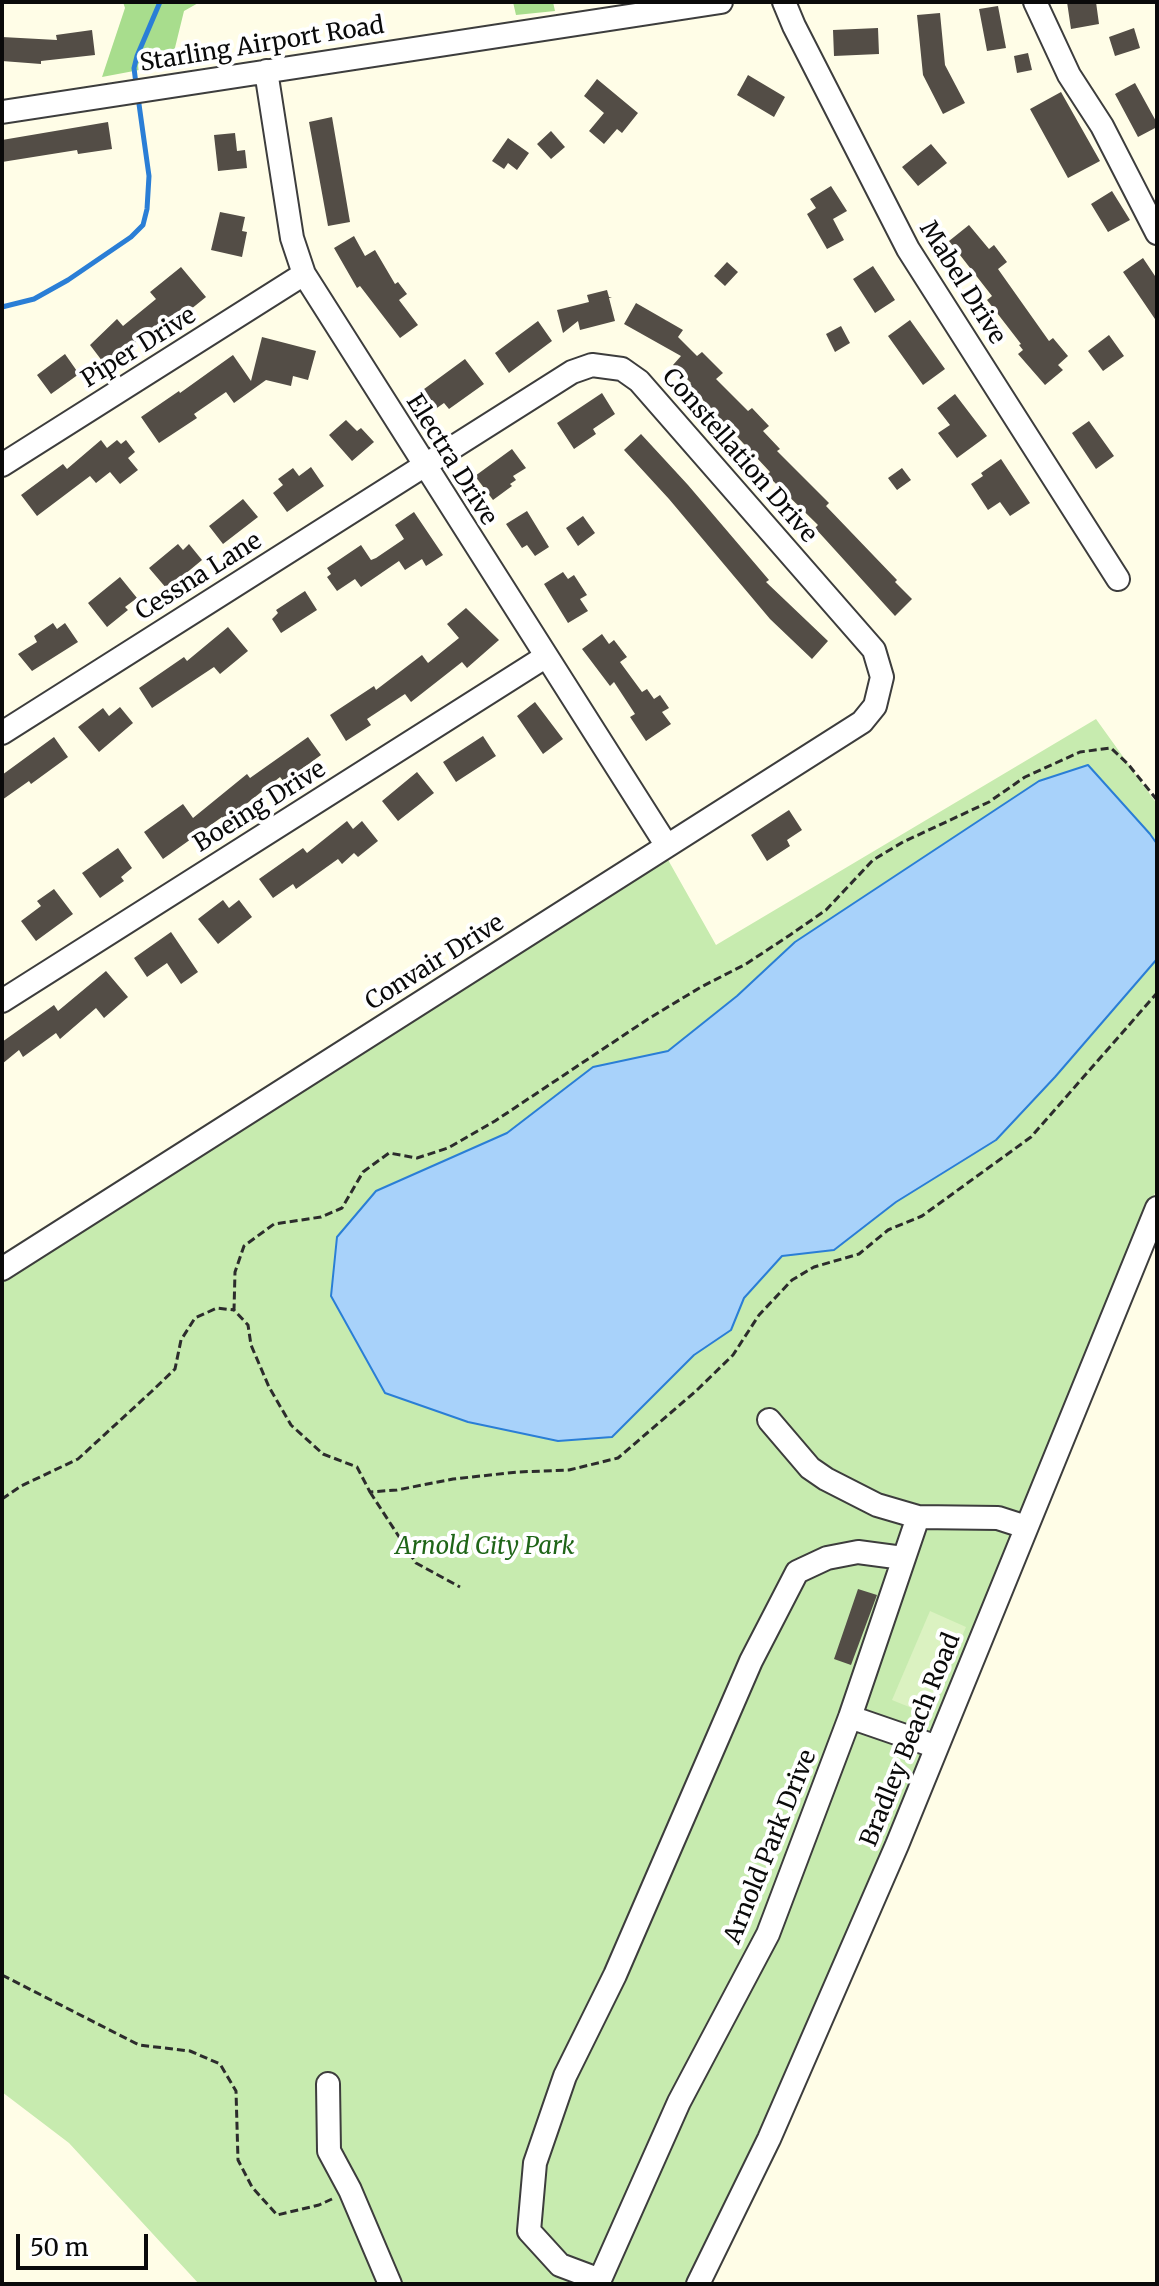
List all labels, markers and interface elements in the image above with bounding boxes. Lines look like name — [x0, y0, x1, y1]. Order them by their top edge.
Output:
street label: Starling Airport Road — [138, 11, 386, 79]
street label: Mabel Drive — [913, 216, 1011, 350]
street label: Piper Drive — [76, 301, 202, 395]
street label: Constellation Drive — [656, 363, 822, 549]
street label: Electra Drive — [399, 389, 503, 531]
street label: Cessna Lane — [131, 527, 267, 627]
street label: Boeing Drive — [189, 755, 331, 859]
street label: Convair Drive — [360, 909, 510, 1017]
park label: Arnold City Park — [395, 1533, 575, 1561]
street label: Bradley Beach Road — [855, 1629, 967, 1851]
street label: Arnold Park Drive — [719, 1746, 823, 1948]
scale bar — [20, 2218, 152, 2268]
text: 50 m — [30, 2232, 89, 2263]

